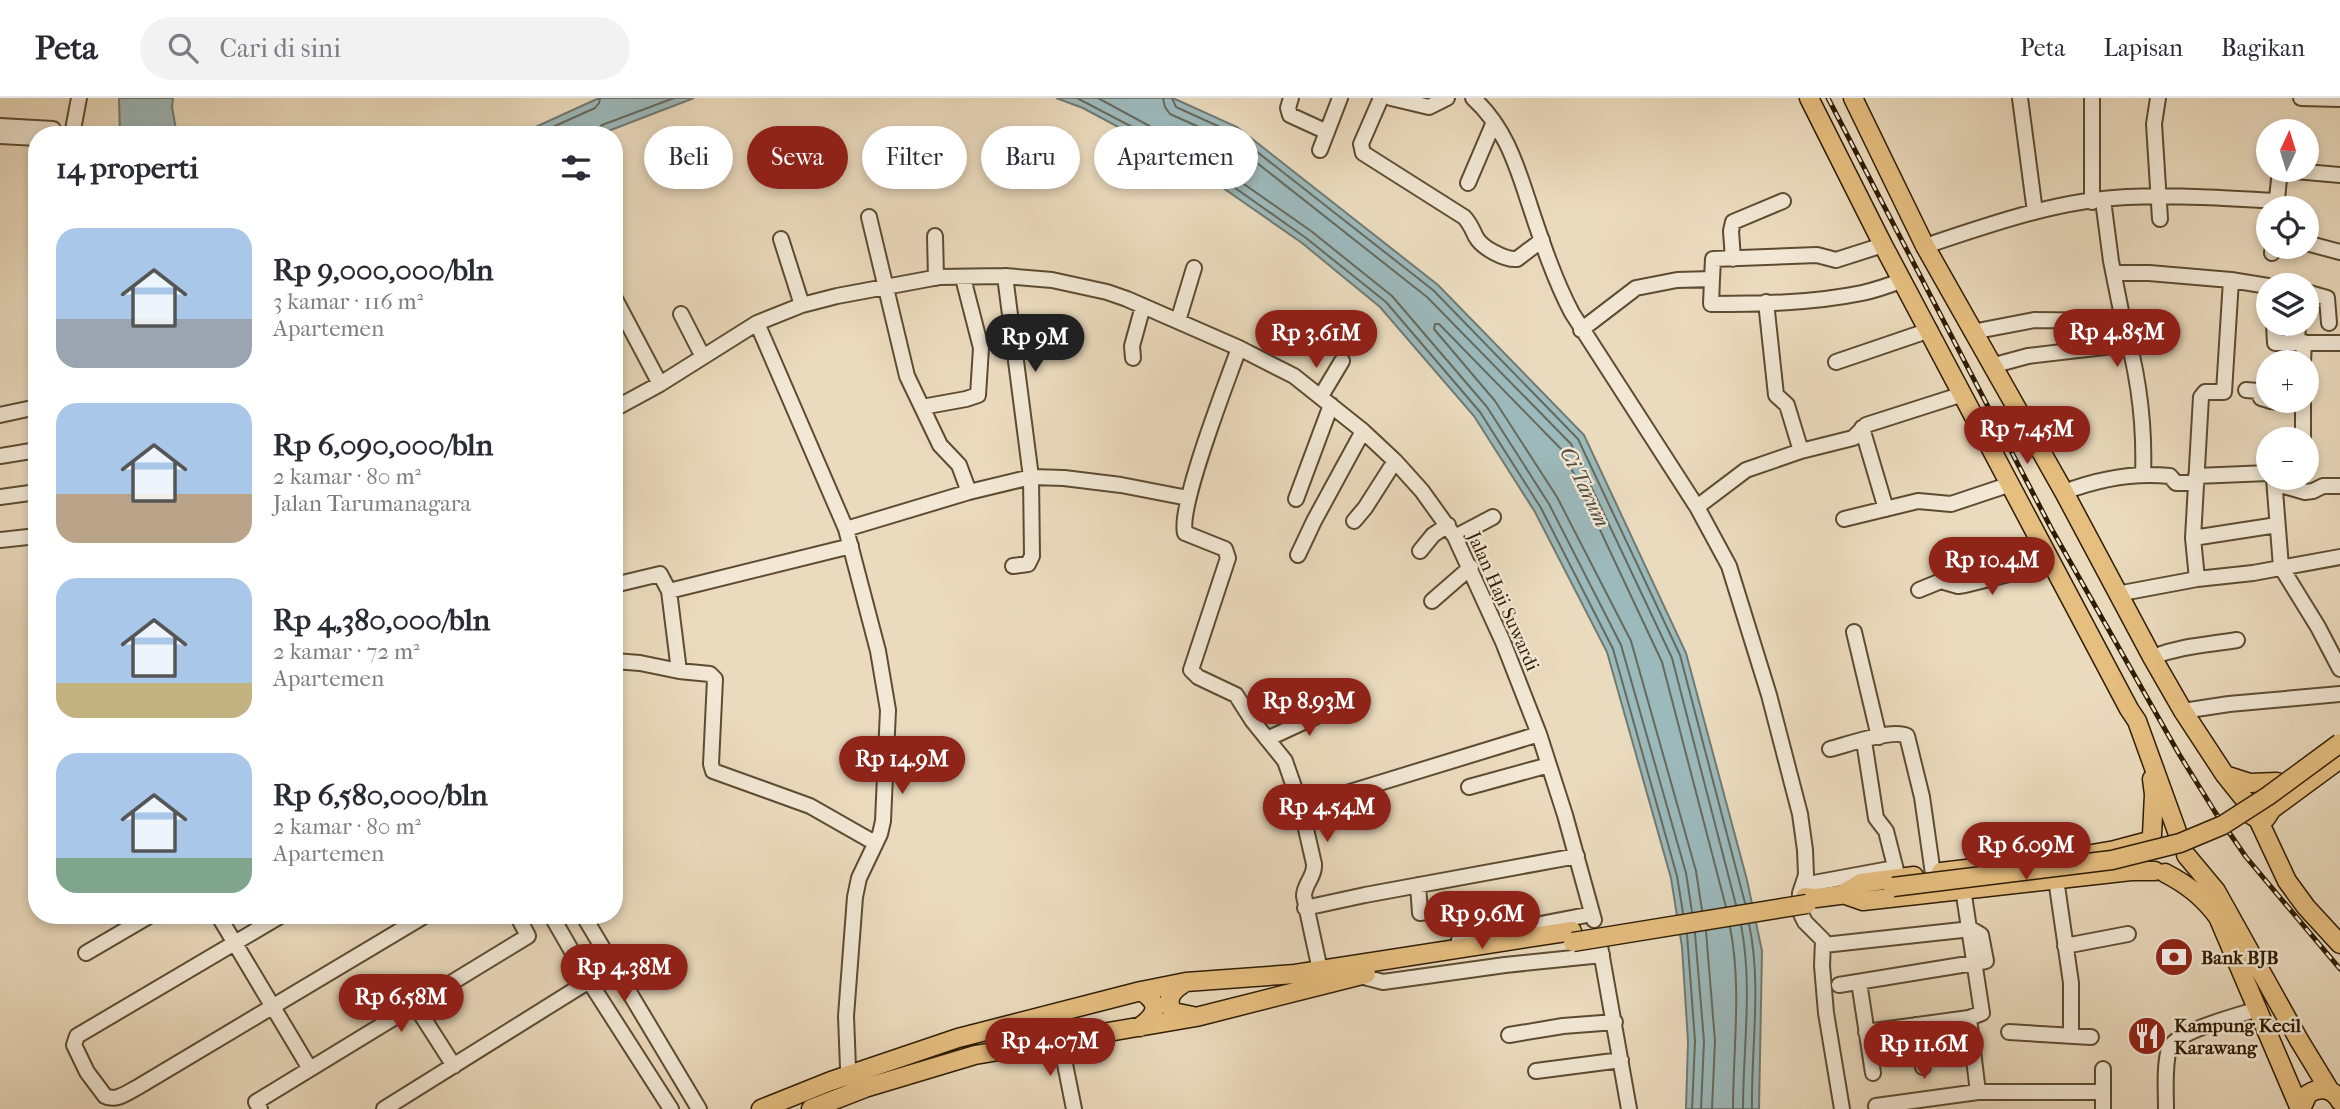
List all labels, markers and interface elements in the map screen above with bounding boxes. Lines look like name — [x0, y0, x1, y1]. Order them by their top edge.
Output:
search box — [140, 17, 630, 80]
text: Peta — [35, 29, 98, 68]
icon: search — [164, 29, 202, 67]
text: Cari di sini — [220, 33, 341, 64]
text: Peta — [2020, 34, 2065, 62]
text: Lapisan — [2103, 34, 2183, 62]
text: Bagikan — [2221, 34, 2305, 62]
north arrow — [2256, 119, 2319, 182]
map controls — [2256, 119, 2319, 490]
chip: Beli — [644, 126, 733, 189]
chip: Sewa — [747, 126, 848, 189]
chip: Filter — [862, 126, 967, 189]
chip: Baru — [981, 126, 1080, 189]
chip: Apartemen — [1094, 126, 1258, 189]
icon: filters — [557, 149, 595, 187]
text: 14 properti — [56, 151, 198, 186]
button: locate — [2256, 196, 2319, 259]
text: Rp 9,000,000/bln — [273, 253, 493, 288]
icon: home — [112, 256, 196, 340]
button: layers — [2256, 273, 2319, 336]
text: 3 kamar · 116 m² — [273, 288, 423, 315]
pin: Rp 3.61M — [1244, 310, 1388, 370]
pin: Rp 4.85M — [2045, 310, 2189, 369]
pin: Rp 9M — [986, 314, 1084, 374]
text: Apartemen — [273, 315, 384, 342]
text: Rp 4.85M — [2069, 318, 2165, 345]
text: Rp 3.61M — [1271, 319, 1361, 346]
text: Rp 9M — [1001, 323, 1069, 350]
button: + — [2256, 350, 2319, 413]
pin: Rp 7.45M — [1955, 406, 2099, 466]
text: Rp 7.45M — [1980, 415, 2074, 442]
button: − — [2256, 427, 2319, 490]
text: Rp 6,090,000/bln — [273, 428, 493, 463]
icon: home — [112, 431, 196, 515]
water label: Ci Tarum — [1555, 443, 1615, 531]
text: 2 kamar · 80 m² — [273, 463, 421, 490]
text: Jalan Tarumanagara — [273, 490, 471, 517]
street label: Jalan Haji Suwardi — [1462, 527, 1544, 675]
pin: Rp 10.4M — [1920, 538, 2064, 597]
text: Rp 10.4M — [1945, 546, 2039, 573]
text: Rp 4,380,000/bln — [273, 603, 490, 638]
icon: home — [112, 606, 196, 690]
text: 2 kamar · 72 m² — [273, 638, 420, 665]
text: Apartemen — [273, 665, 384, 692]
pin: Rp 8.93M — [1237, 678, 1381, 738]
text: Rp 8.93M — [1263, 687, 1355, 714]
pin: Rp 14.9M — [830, 736, 974, 796]
text: Rp 14.9M — [855, 745, 949, 772]
text: Rp 6,580,000/bln — [273, 778, 488, 813]
icon: home — [112, 781, 196, 865]
pin: Rp 4.54M — [1255, 784, 1399, 844]
text: Rp 4.54M — [1279, 793, 1375, 820]
text: 2 kamar · 80 m² — [273, 813, 421, 840]
pin: Rp 6.09M — [1954, 822, 2098, 882]
text: Rp 6.09M — [1978, 831, 2074, 858]
text: Apartemen — [273, 840, 384, 867]
pin: Rp 9.6M — [1417, 892, 1547, 951]
text: Rp 9.6M — [1440, 900, 1524, 927]
bank icon: Bank BJB — [2153, 936, 2195, 978]
pin: Rp 4.38M — [552, 944, 696, 1004]
place label: Bank BJB — [2201, 947, 2279, 969]
text: Rp 4.38M — [577, 953, 671, 980]
pin: Rp 6.58M — [329, 974, 473, 1034]
text: Rp 6.58M — [355, 983, 447, 1010]
restaurant icon: Kampung Kecil Karawang — [2126, 1015, 2168, 1057]
place label: Kampung Kecil Karawang — [2174, 1015, 2302, 1059]
pin: Rp 4.07M — [978, 1018, 1122, 1078]
pin: Rp 11.6M — [1852, 1021, 1996, 1081]
text: Rp 4.07M — [1001, 1027, 1099, 1054]
text: Rp 11.6M — [1880, 1030, 1968, 1057]

